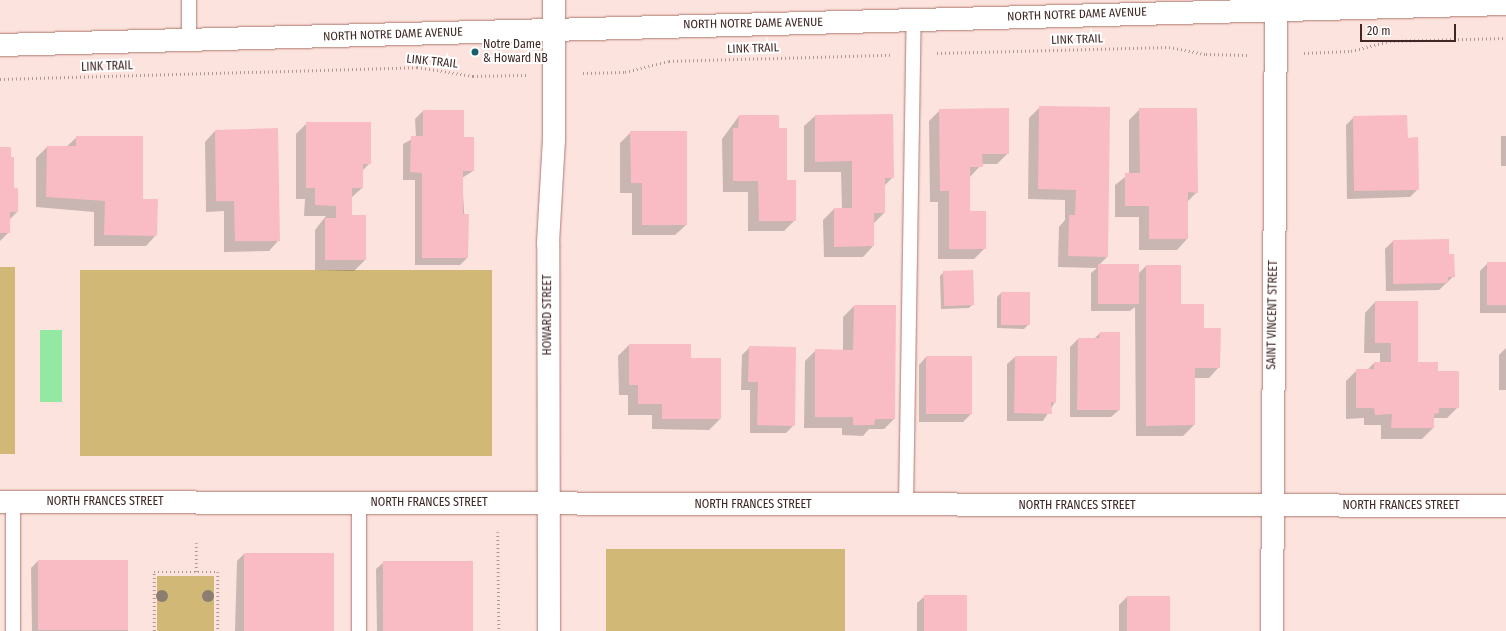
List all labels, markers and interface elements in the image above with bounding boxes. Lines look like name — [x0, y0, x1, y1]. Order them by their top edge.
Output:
street label: NORTH NOTRE DAME AVENUE — [1007, 5, 1147, 25]
street label: NORTH NOTRE DAME AVENUE — [683, 16, 823, 32]
scale bar — [1362, 16, 1458, 42]
text: 20 m — [1367, 24, 1391, 38]
street label: NORTH NOTRE DAME AVENUE — [323, 25, 463, 45]
street label: LINK TRAIL — [1051, 32, 1103, 48]
place label: Notre Dame & Howard NB — [483, 38, 548, 66]
street label: LINK TRAIL — [727, 41, 779, 57]
marker: Notre Dame & Howard NB — [470, 47, 480, 57]
street label: LINK TRAIL — [405, 52, 459, 72]
street label: LINK TRAIL — [81, 59, 133, 75]
street label: SAINT VINCENT STREET — [1265, 260, 1281, 370]
street label: HOWARD STREET — [541, 274, 555, 356]
street label: NORTH FRANCES STREET — [46, 495, 164, 509]
street label: NORTH FRANCES STREET — [370, 496, 488, 510]
street label: NORTH FRANCES STREET — [694, 498, 812, 512]
street label: NORTH FRANCES STREET — [1018, 499, 1136, 513]
street label: NORTH FRANCES STREET — [1342, 499, 1460, 513]

